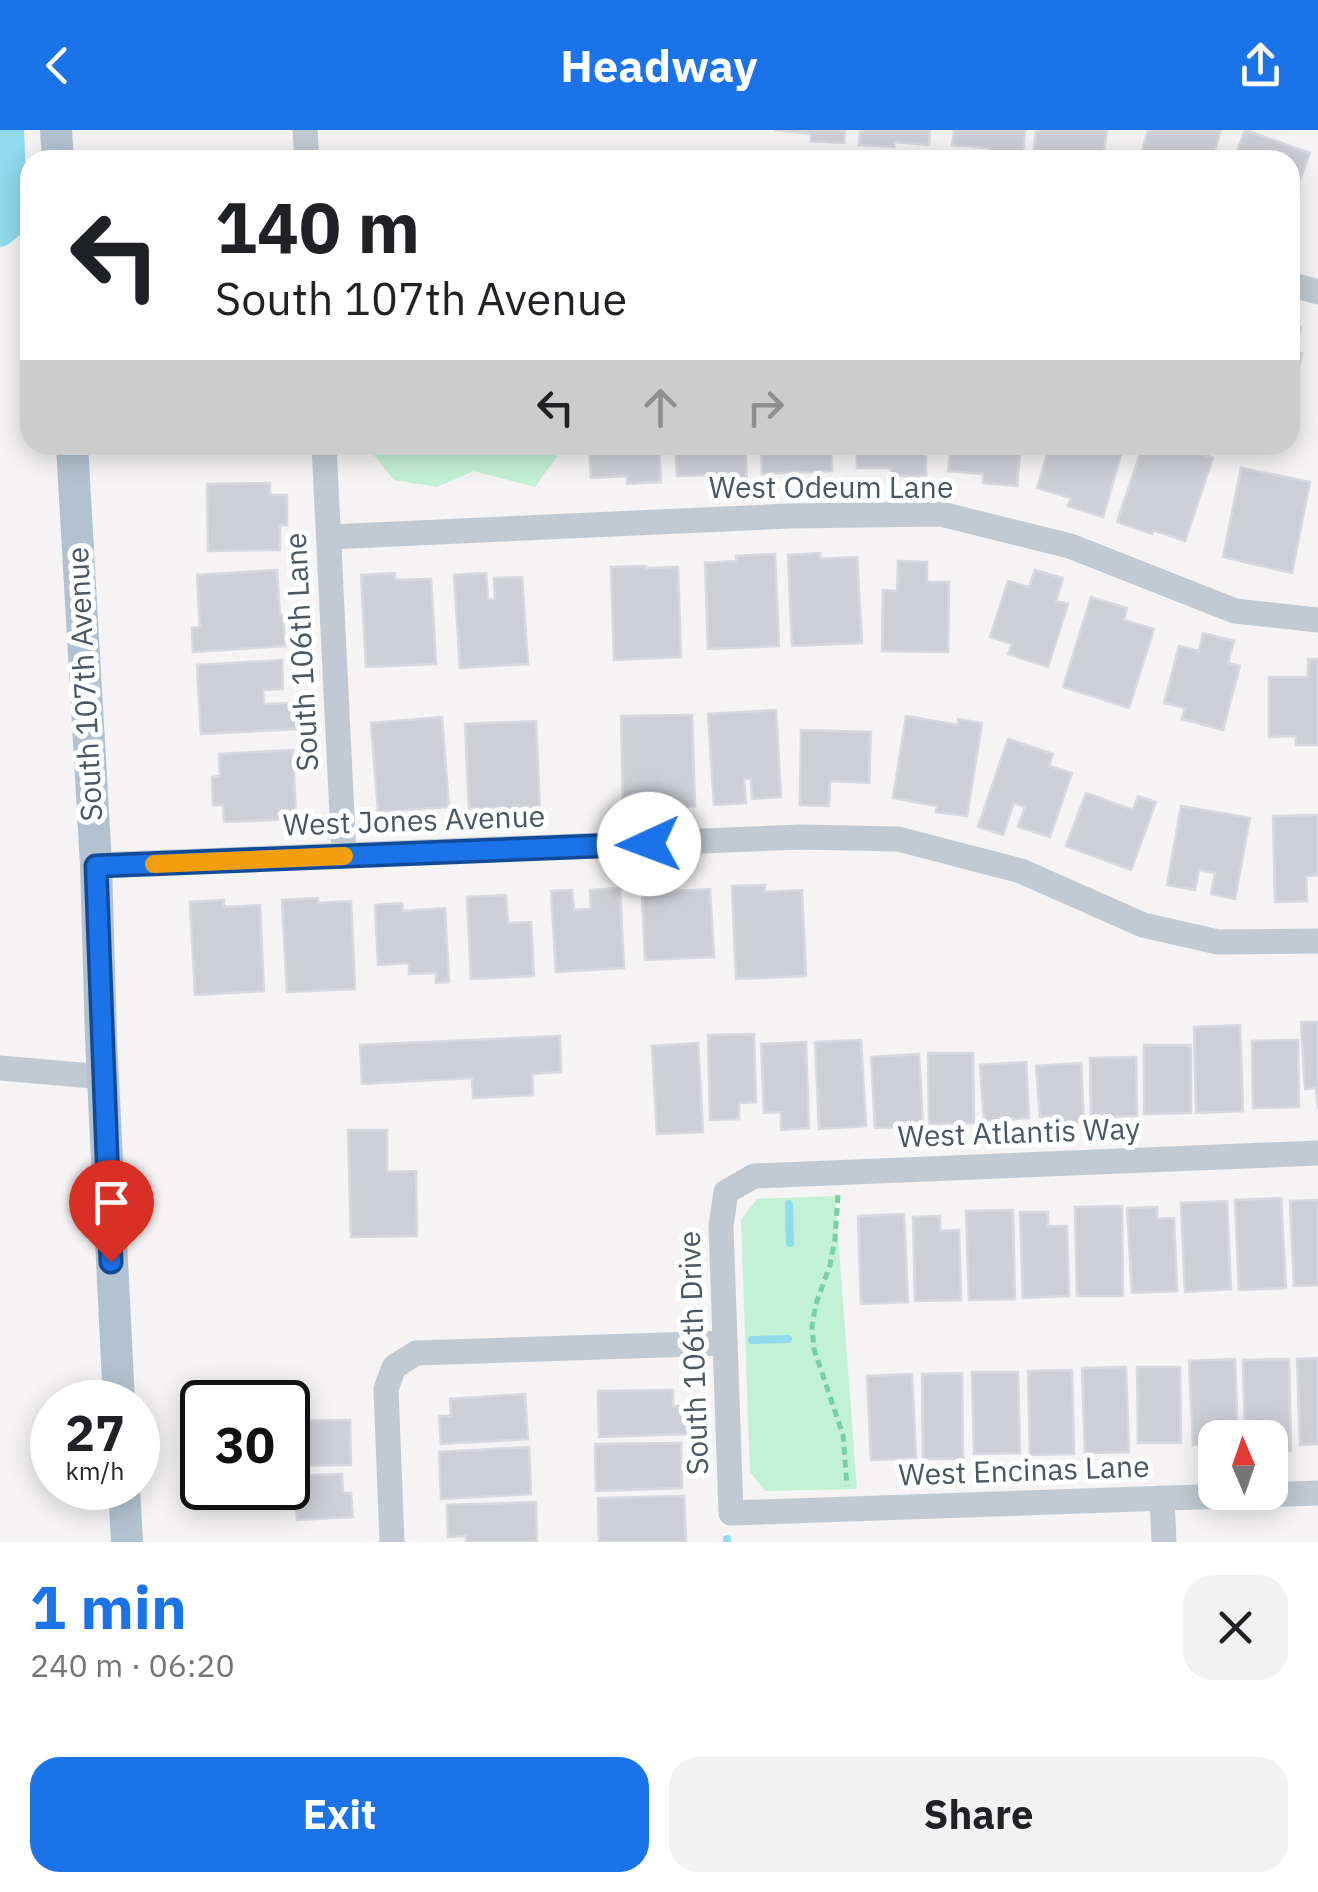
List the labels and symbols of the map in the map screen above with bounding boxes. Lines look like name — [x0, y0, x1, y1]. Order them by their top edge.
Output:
street label: West Odeum Lane — [709, 467, 953, 506]
street label: South 106th Lane — [275, 532, 326, 772]
street label: South 107th Avenue — [57, 546, 110, 822]
position arrow — [597, 792, 701, 896]
street label: West Jones Avenue — [282, 795, 546, 844]
street label: West Atlantis Way — [897, 1108, 1141, 1155]
pin — [69, 1160, 154, 1263]
street label: South 106th Drive — [669, 1230, 716, 1476]
speed limit sign: 30 — [180, 1380, 310, 1510]
north arrow — [1198, 1420, 1288, 1510]
street label: West Encinas Lane — [898, 1446, 1150, 1493]

